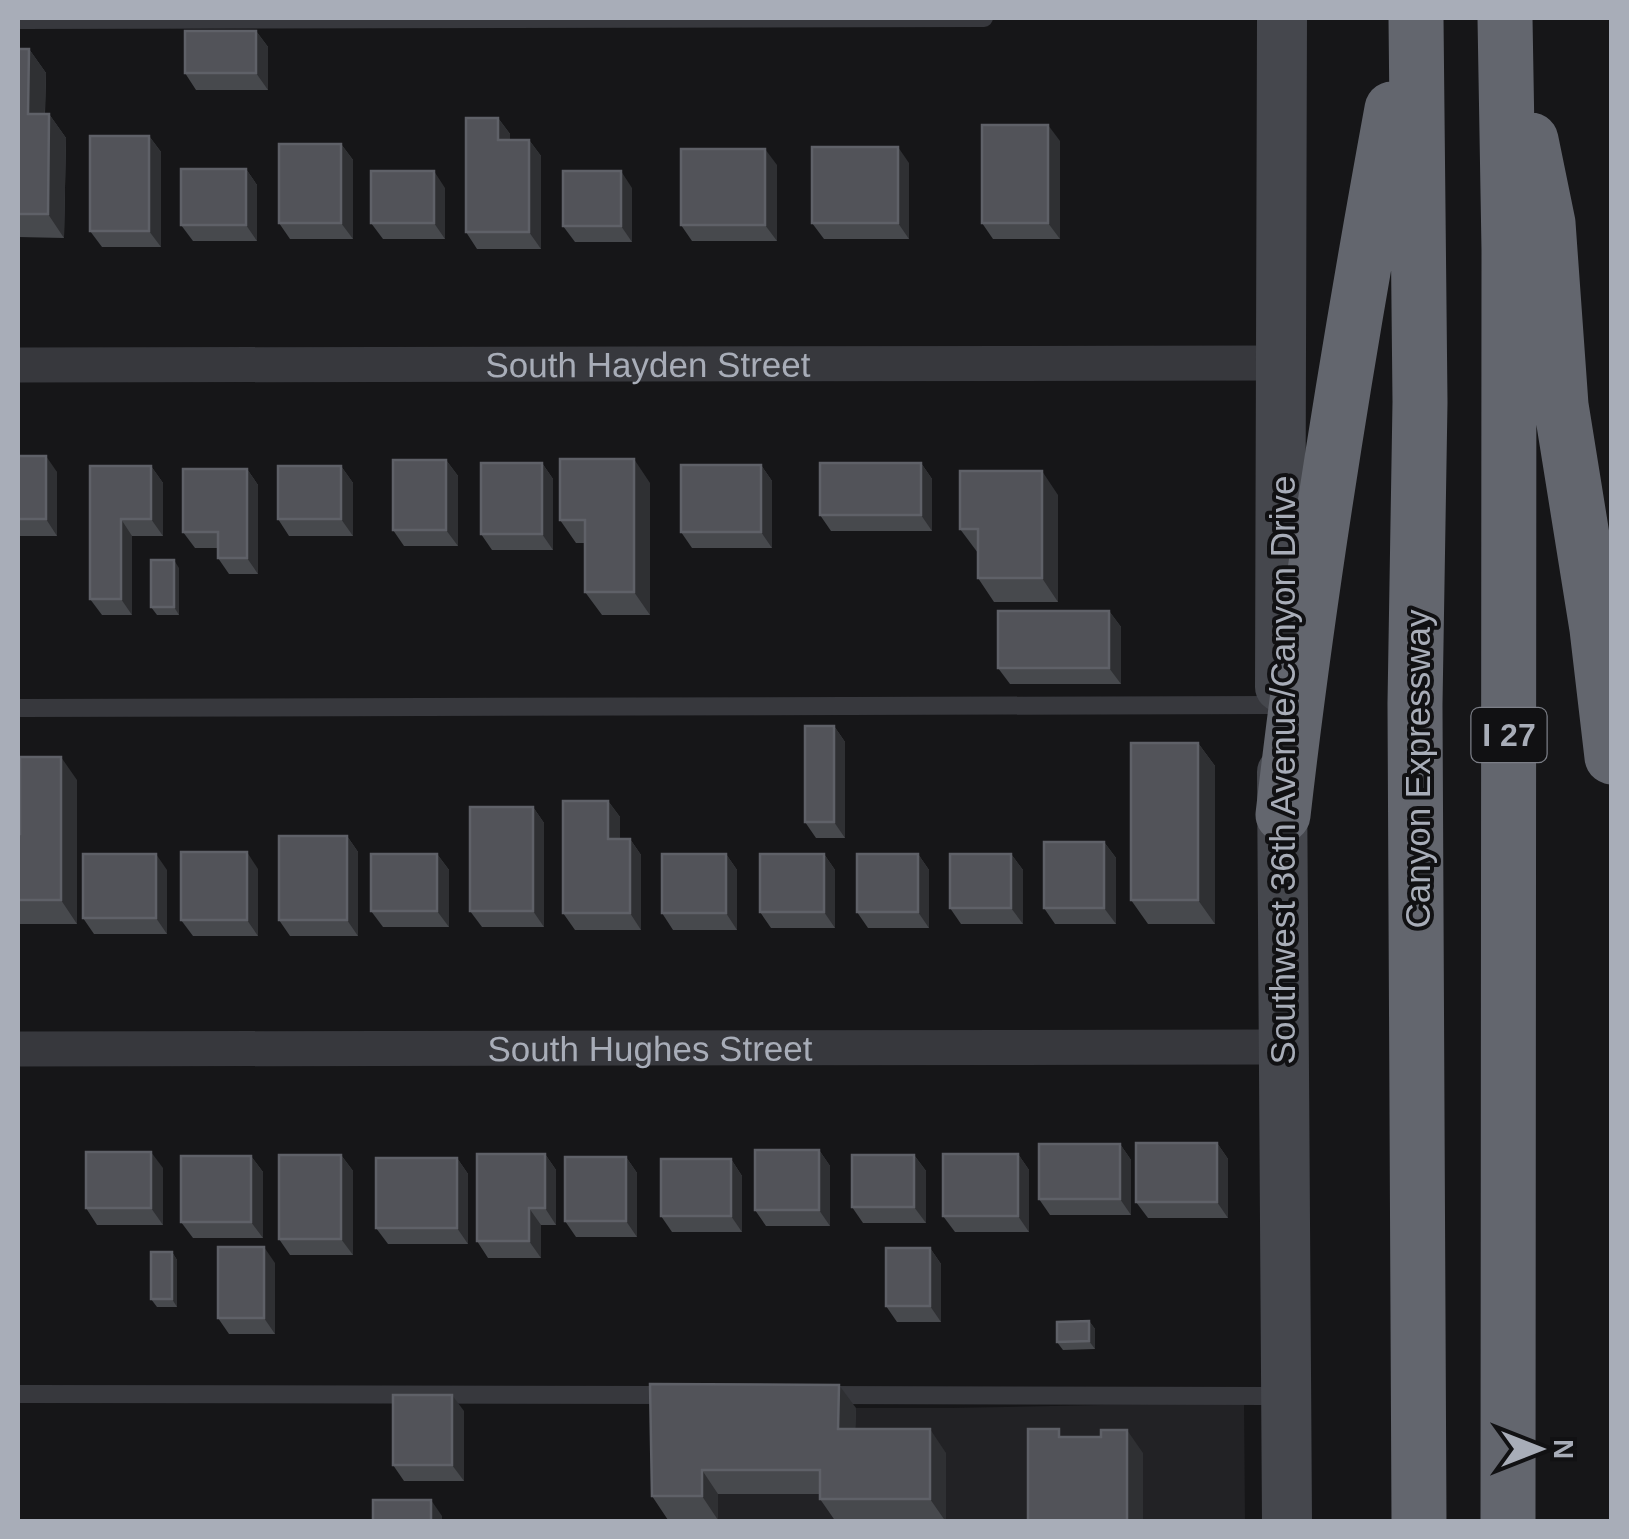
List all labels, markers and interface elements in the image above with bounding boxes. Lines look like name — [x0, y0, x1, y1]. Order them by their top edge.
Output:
street label: South Hayden Street — [485, 344, 811, 384]
street label: Southwest 36th Avenue/Canyon Drive — [1263, 476, 1302, 1064]
street label: Canyon Expressway — [1398, 609, 1437, 929]
road number: I 27 — [1472, 708, 1546, 762]
street label: South Hughes Street — [487, 1028, 813, 1068]
north arrow — [1489, 1399, 1589, 1499]
text: N — [1548, 1439, 1579, 1459]

